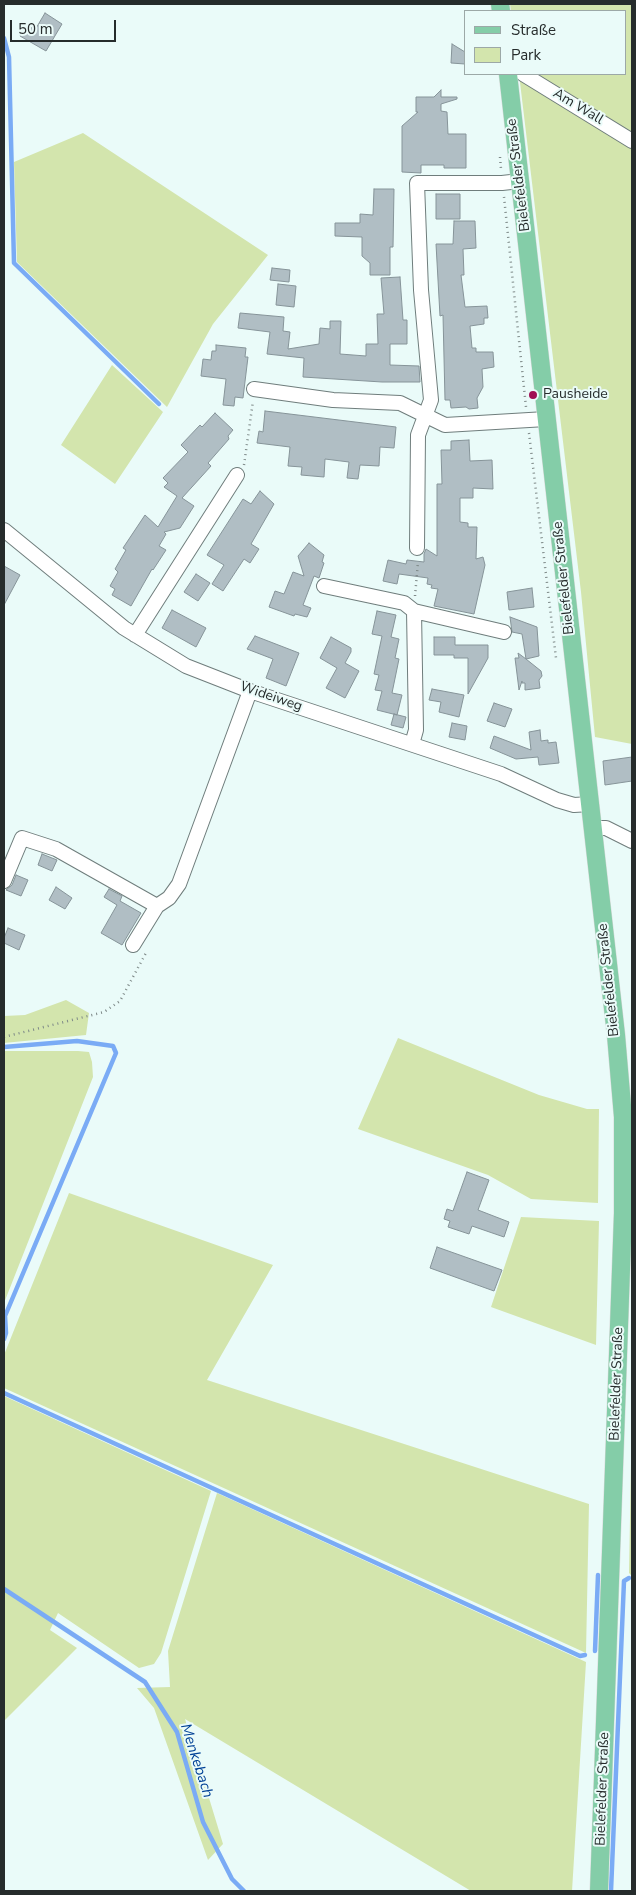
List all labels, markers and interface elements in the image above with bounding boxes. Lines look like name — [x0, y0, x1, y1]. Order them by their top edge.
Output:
scale bar — [12, 10, 119, 42]
legend — [464, 10, 626, 75]
text: 50 m — [18, 19, 53, 39]
text: Straße — [511, 20, 556, 40]
text: Park — [511, 45, 541, 65]
street label: Am Wall — [550, 85, 606, 129]
street label: Bielefelder Straße — [504, 118, 534, 232]
place label: Pausheide — [543, 387, 608, 403]
marker: Pausheide — [527, 389, 539, 401]
street label: Bielefelder Straße — [550, 521, 578, 635]
street label: Wideiweg — [238, 679, 304, 715]
street label: Bielefelder Straße — [595, 923, 623, 1037]
street label: Bielefelder Straße — [607, 1327, 627, 1441]
water label: Menkebach — [176, 1722, 216, 1800]
street label: Bielefelder Straße — [593, 1732, 613, 1846]

